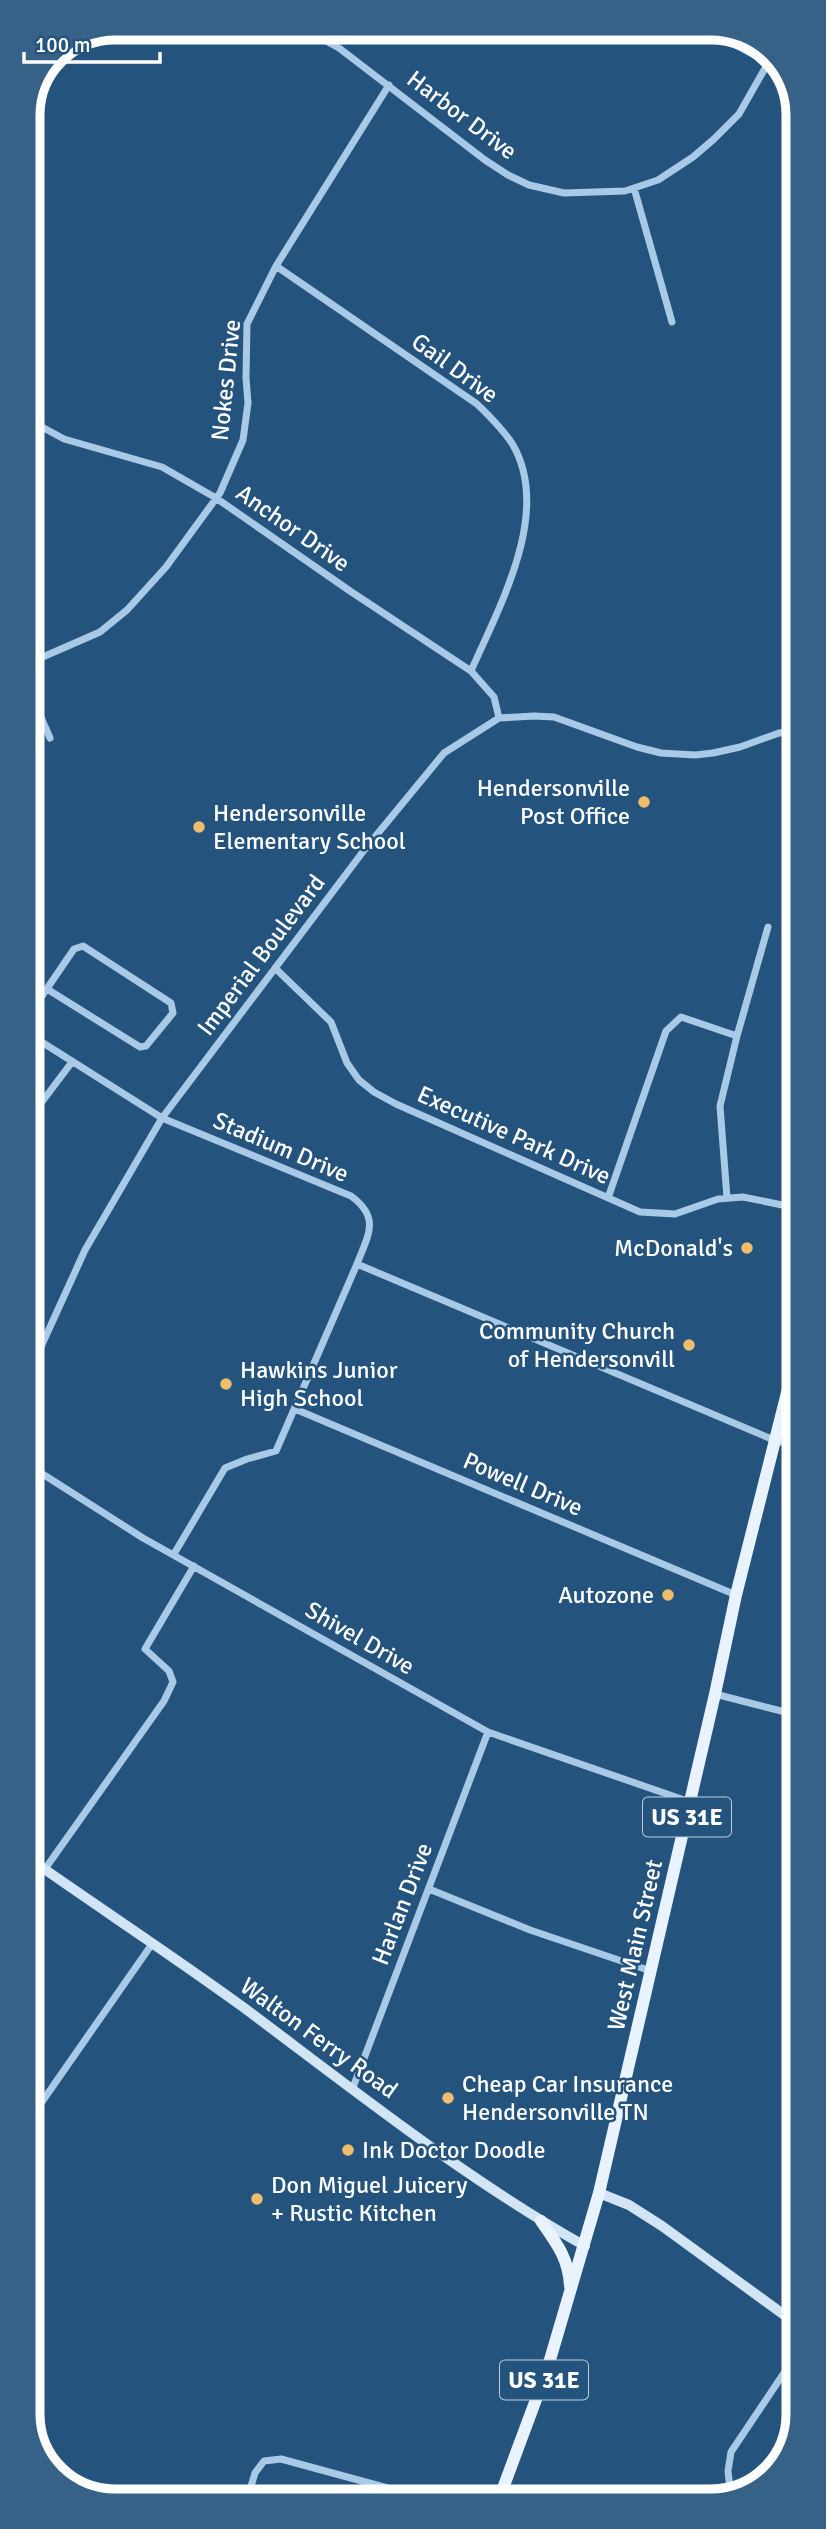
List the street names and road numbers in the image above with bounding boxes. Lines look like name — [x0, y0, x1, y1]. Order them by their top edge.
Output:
street label: Harbor Drive — [401, 64, 523, 166]
street label: Nokes Drive — [205, 318, 247, 442]
street label: Gail Drive — [406, 326, 504, 410]
street label: Anchor Drive — [230, 478, 356, 578]
street label: Imperial Boulevard — [191, 868, 331, 1042]
street label: Executive Park Drive — [413, 1079, 615, 1191]
street label: Stadium Drive — [209, 1105, 353, 1189]
street label: Powell Drive — [459, 1445, 587, 1523]
street label: Shivel Drive — [300, 1595, 420, 1681]
road number: US 31E — [643, 1798, 731, 1836]
street label: Harlan Drive — [365, 1839, 439, 1969]
street label: West Main Street — [601, 1857, 669, 2033]
street label: Walton Ferry Road — [234, 1971, 404, 2105]
road number: US 31E — [500, 2360, 588, 2400]

